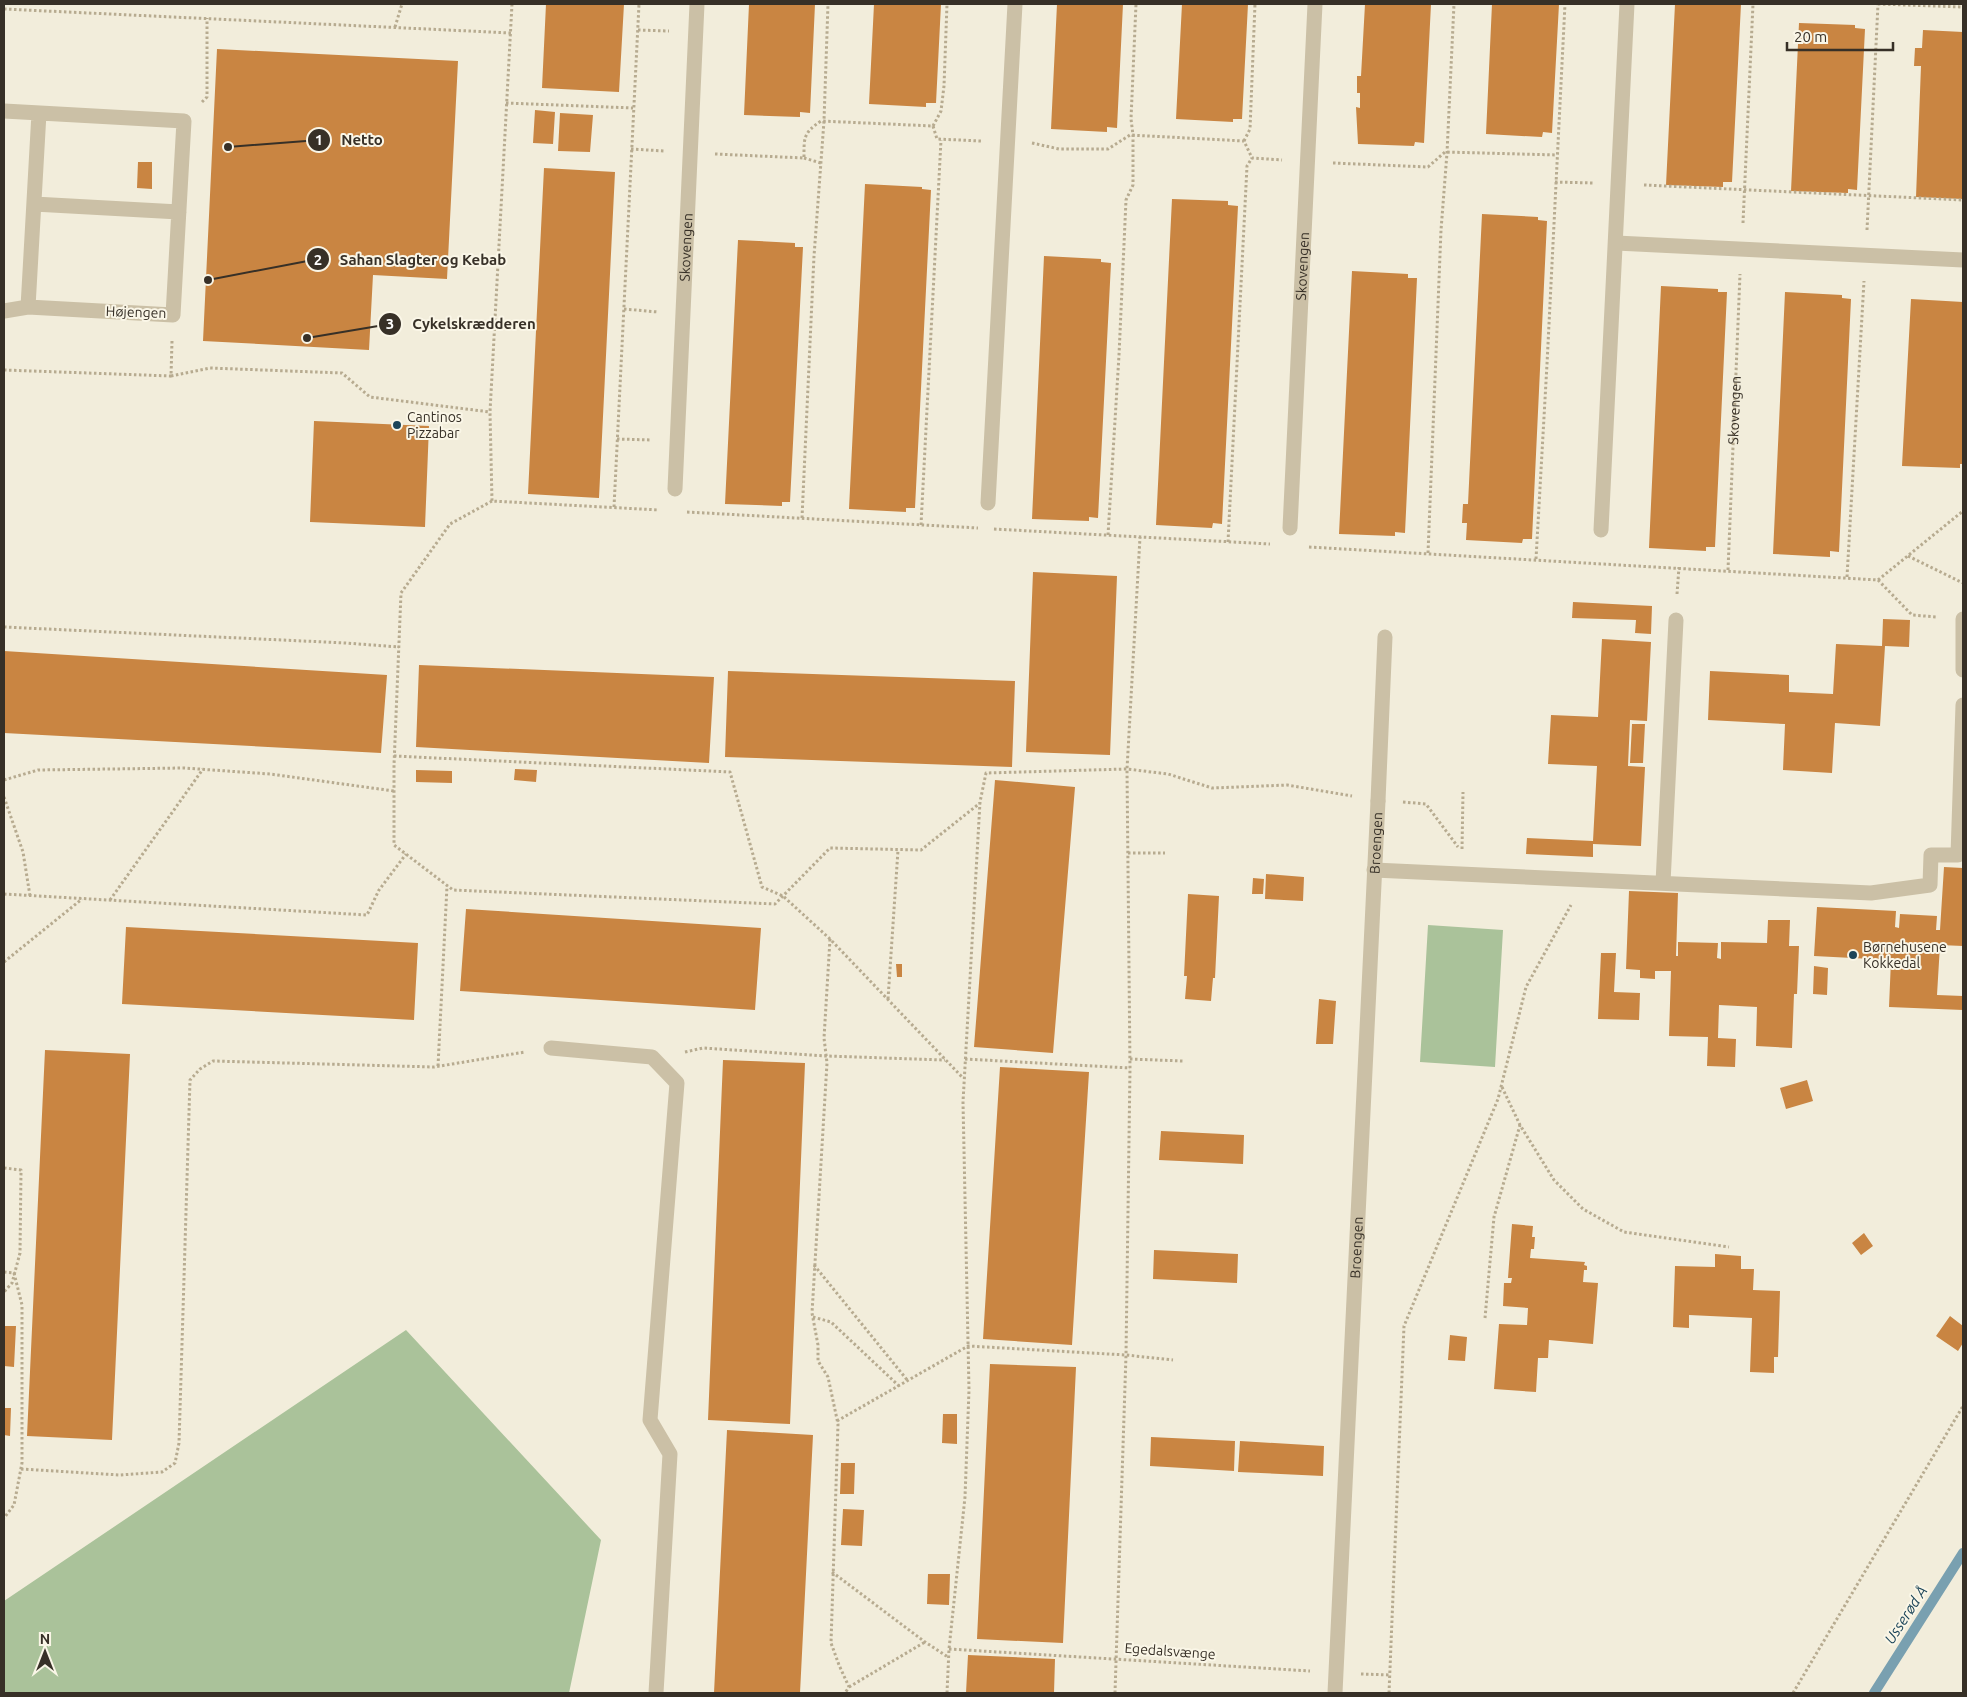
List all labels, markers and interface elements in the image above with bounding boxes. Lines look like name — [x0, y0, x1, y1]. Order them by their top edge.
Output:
scale bar — [1787, 20, 1893, 52]
text: 20 m — [1794, 28, 1827, 45]
callout: Netto — [307, 125, 393, 155]
text: 1 — [315, 131, 323, 148]
text: Netto — [341, 131, 383, 148]
street label: Skovengen — [676, 213, 696, 282]
street label: Skovengen — [1293, 232, 1312, 301]
callout: Sahan Slagter og Kebab — [305, 244, 517, 274]
text: 2 — [314, 251, 322, 268]
text: Sahan Slagter og Kebab — [340, 251, 506, 268]
street label: Højengen — [105, 303, 167, 321]
callout: Cykelskrædderen — [378, 309, 546, 339]
text: 3 — [386, 315, 394, 332]
text: Cykelskrædderen — [412, 315, 536, 332]
street label: Skovengen — [1725, 376, 1744, 445]
place label: Cantinos Pizzabar — [407, 409, 462, 441]
marker: Cantinos Pizzabar — [391, 419, 403, 431]
street label: Broengen — [1366, 812, 1385, 874]
place label: Børnehusene Kokkedal — [1863, 939, 1947, 971]
marker: Børnehusene Kokkedal — [1847, 949, 1859, 961]
street label: Broengen — [1347, 1216, 1366, 1279]
water label: Usserød Å — [1881, 1583, 1931, 1647]
north arrow — [20, 1627, 70, 1677]
text: N — [40, 1631, 50, 1647]
street label: Egedalsvænge — [1124, 1640, 1216, 1662]

